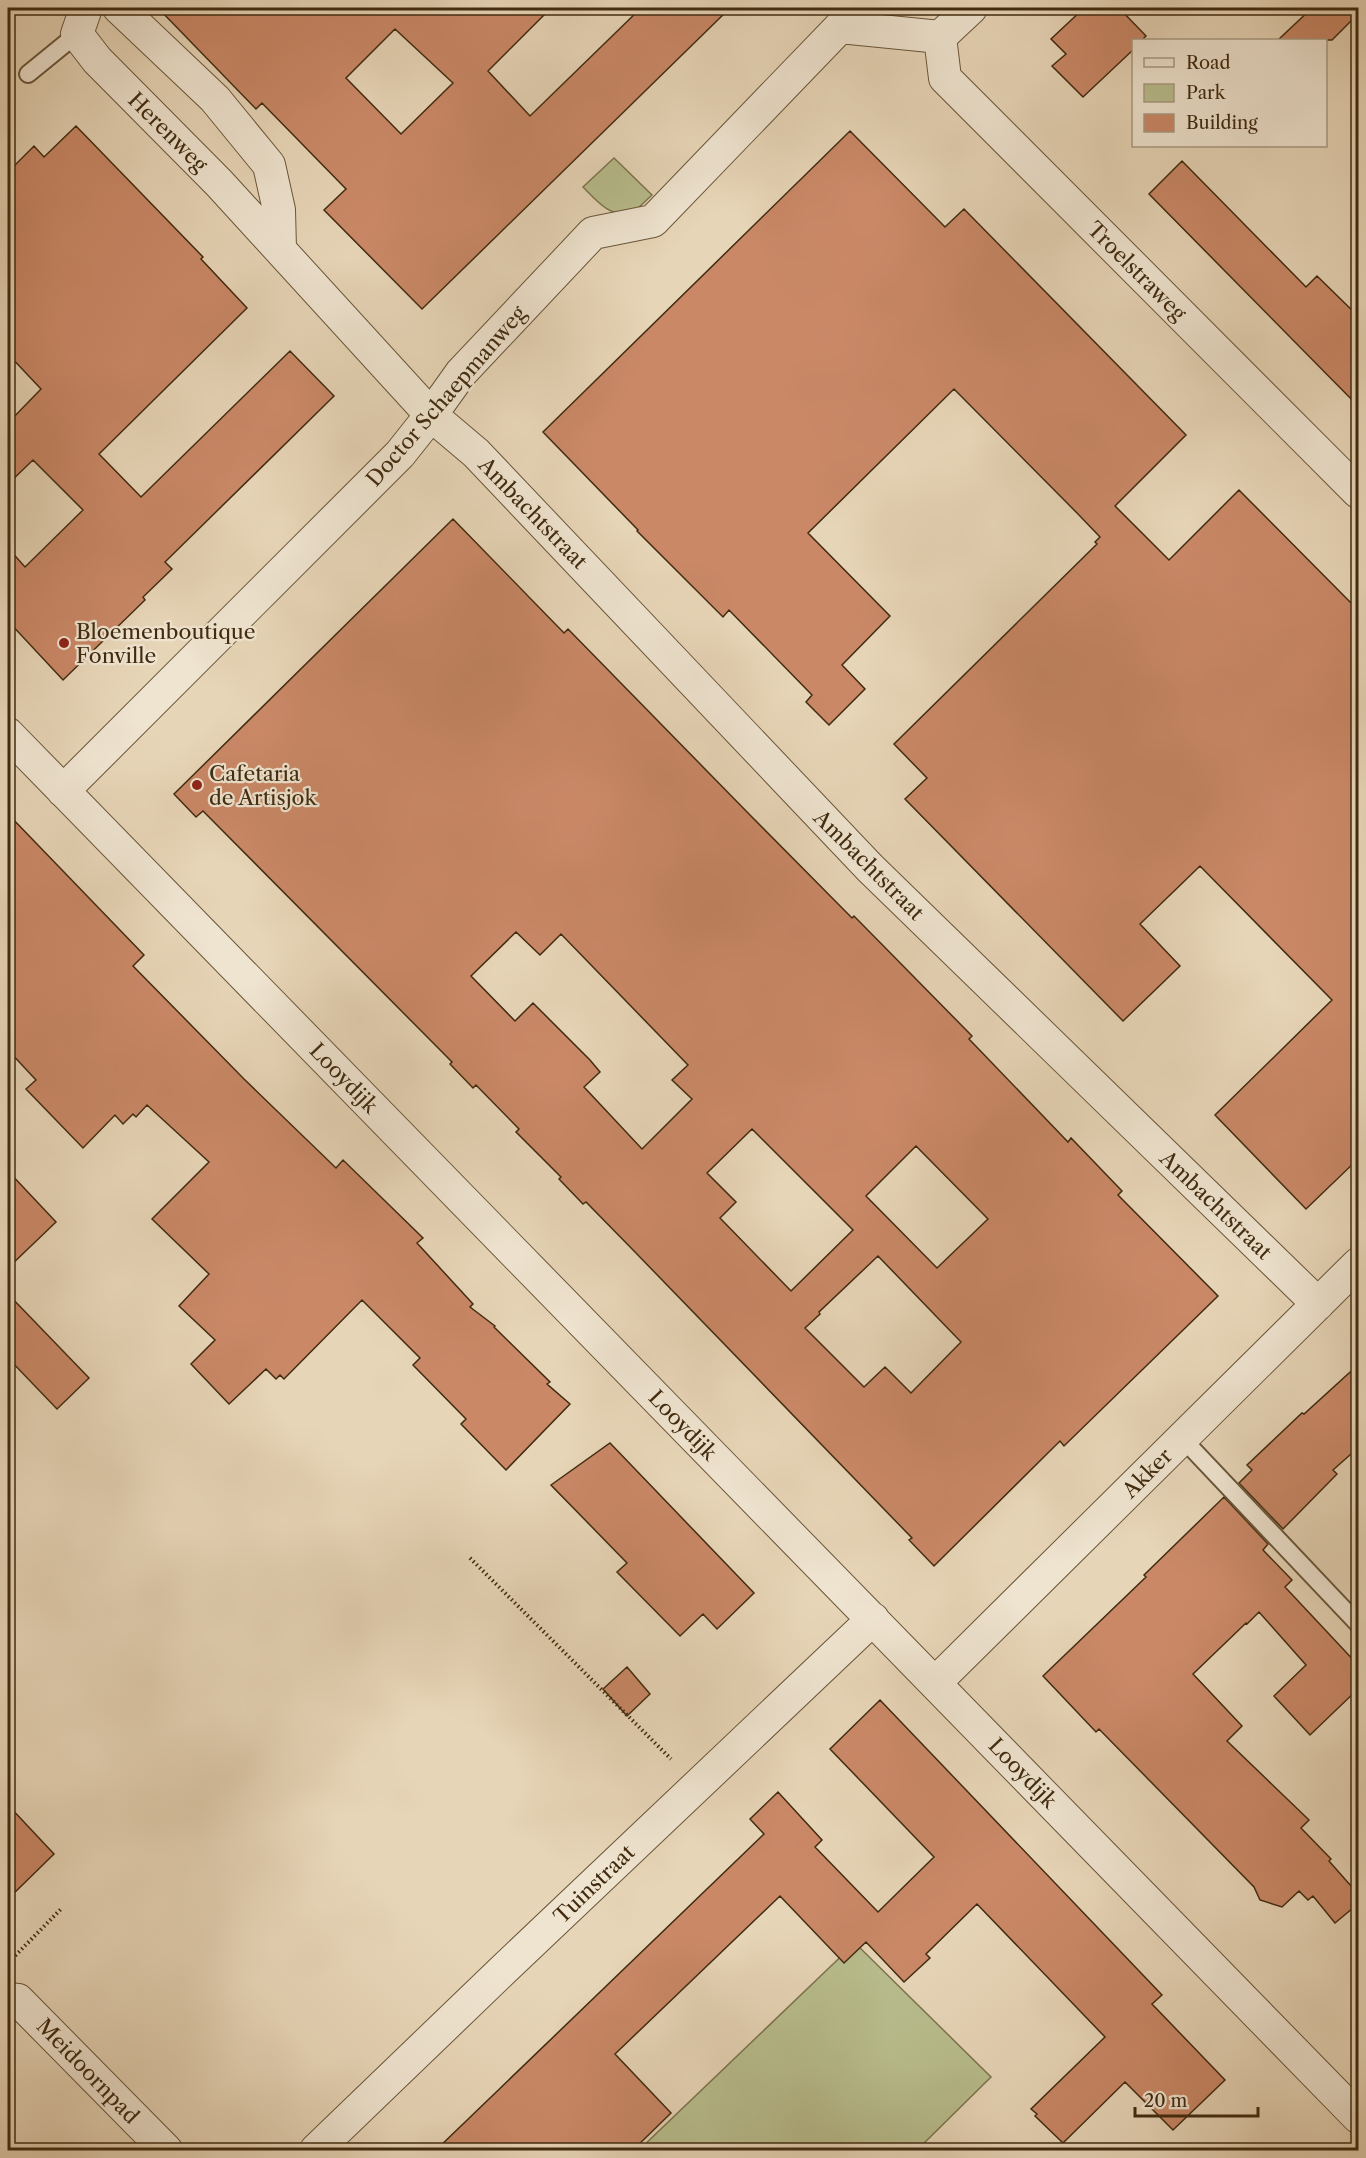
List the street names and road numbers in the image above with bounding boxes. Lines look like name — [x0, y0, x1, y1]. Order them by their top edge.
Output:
street label: Herenweg — [123, 87, 213, 177]
street label: Troelstraweg — [1082, 216, 1192, 326]
street label: Doctor Schaepmanweg — [361, 300, 532, 491]
street label: Ambachtstraat — [473, 451, 593, 574]
street label: Ambachtstraat — [808, 804, 930, 926]
street label: Looydijk — [305, 1038, 384, 1119]
street label: Ambachtstraat — [1154, 1145, 1277, 1265]
street label: Looydijk — [644, 1385, 723, 1466]
street label: Akker — [1116, 1443, 1177, 1504]
street label: Looydijk — [984, 1733, 1063, 1814]
street label: Tuinstraat — [549, 1839, 640, 1929]
street label: Meidoornpad — [32, 2013, 144, 2129]

